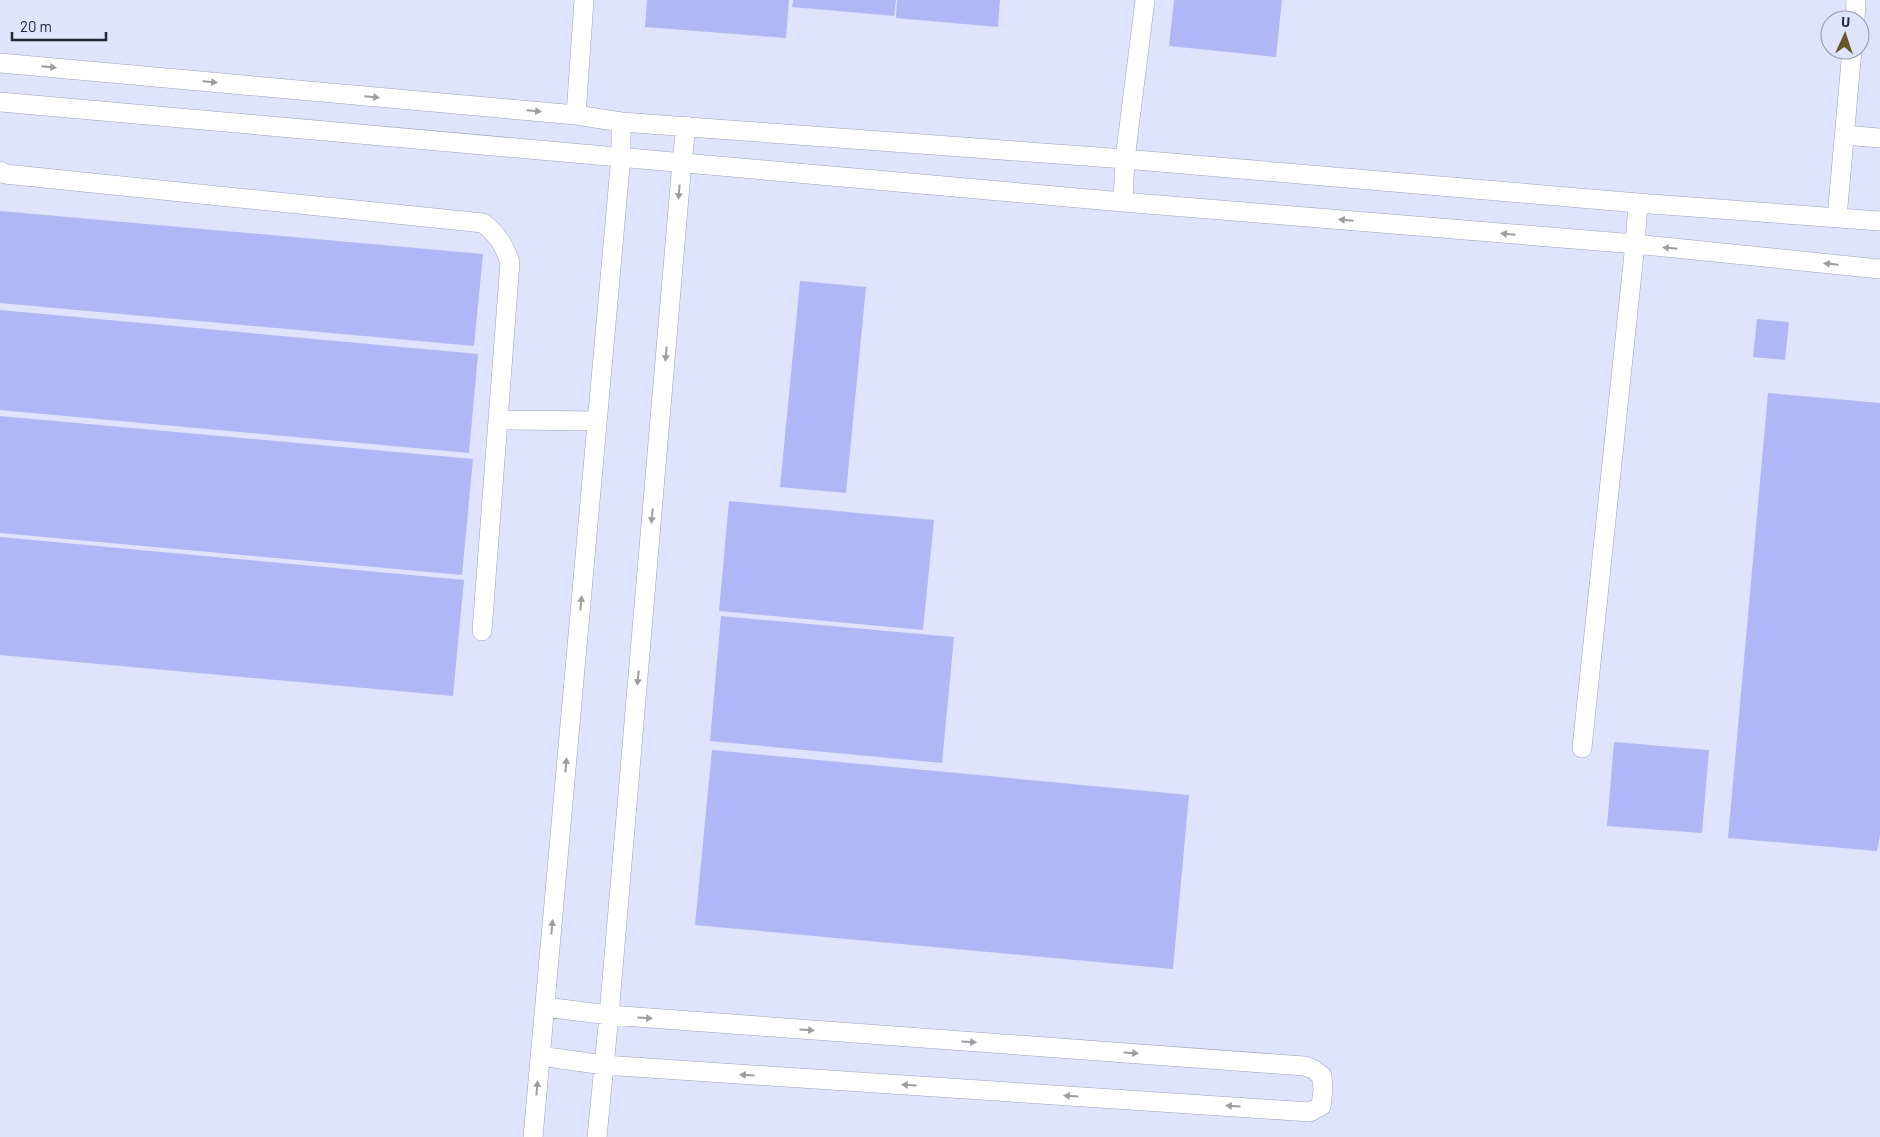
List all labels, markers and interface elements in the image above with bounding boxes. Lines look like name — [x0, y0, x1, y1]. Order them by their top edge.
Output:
scale bar — [12, 10, 106, 42]
north arrow — [1820, 10, 1870, 60]
text: U — [1841, 13, 1851, 30]
text: 20 m — [20, 17, 52, 35]
one-way arrow — [41, 63, 57, 71]
one-way arrow — [203, 78, 219, 86]
one-way arrow — [365, 93, 381, 101]
one-way arrow — [526, 107, 542, 115]
one-way arrow — [675, 184, 683, 200]
one-way arrow — [1338, 216, 1354, 224]
one-way arrow — [1500, 230, 1516, 238]
one-way arrow — [1661, 244, 1677, 252]
one-way arrow — [1823, 260, 1839, 268]
one-way arrow — [661, 346, 669, 362]
one-way arrow — [647, 508, 655, 524]
one-way arrow — [577, 595, 585, 611]
one-way arrow — [634, 670, 642, 686]
one-way arrow — [563, 756, 571, 772]
one-way arrow — [548, 918, 556, 934]
one-way arrow — [638, 1014, 654, 1022]
one-way arrow — [800, 1026, 816, 1034]
one-way arrow — [962, 1038, 978, 1046]
one-way arrow — [1124, 1050, 1140, 1058]
one-way arrow — [739, 1070, 755, 1078]
one-way arrow — [533, 1080, 541, 1096]
one-way arrow — [901, 1081, 917, 1089]
one-way arrow — [1063, 1091, 1079, 1099]
one-way arrow — [1225, 1102, 1241, 1110]

